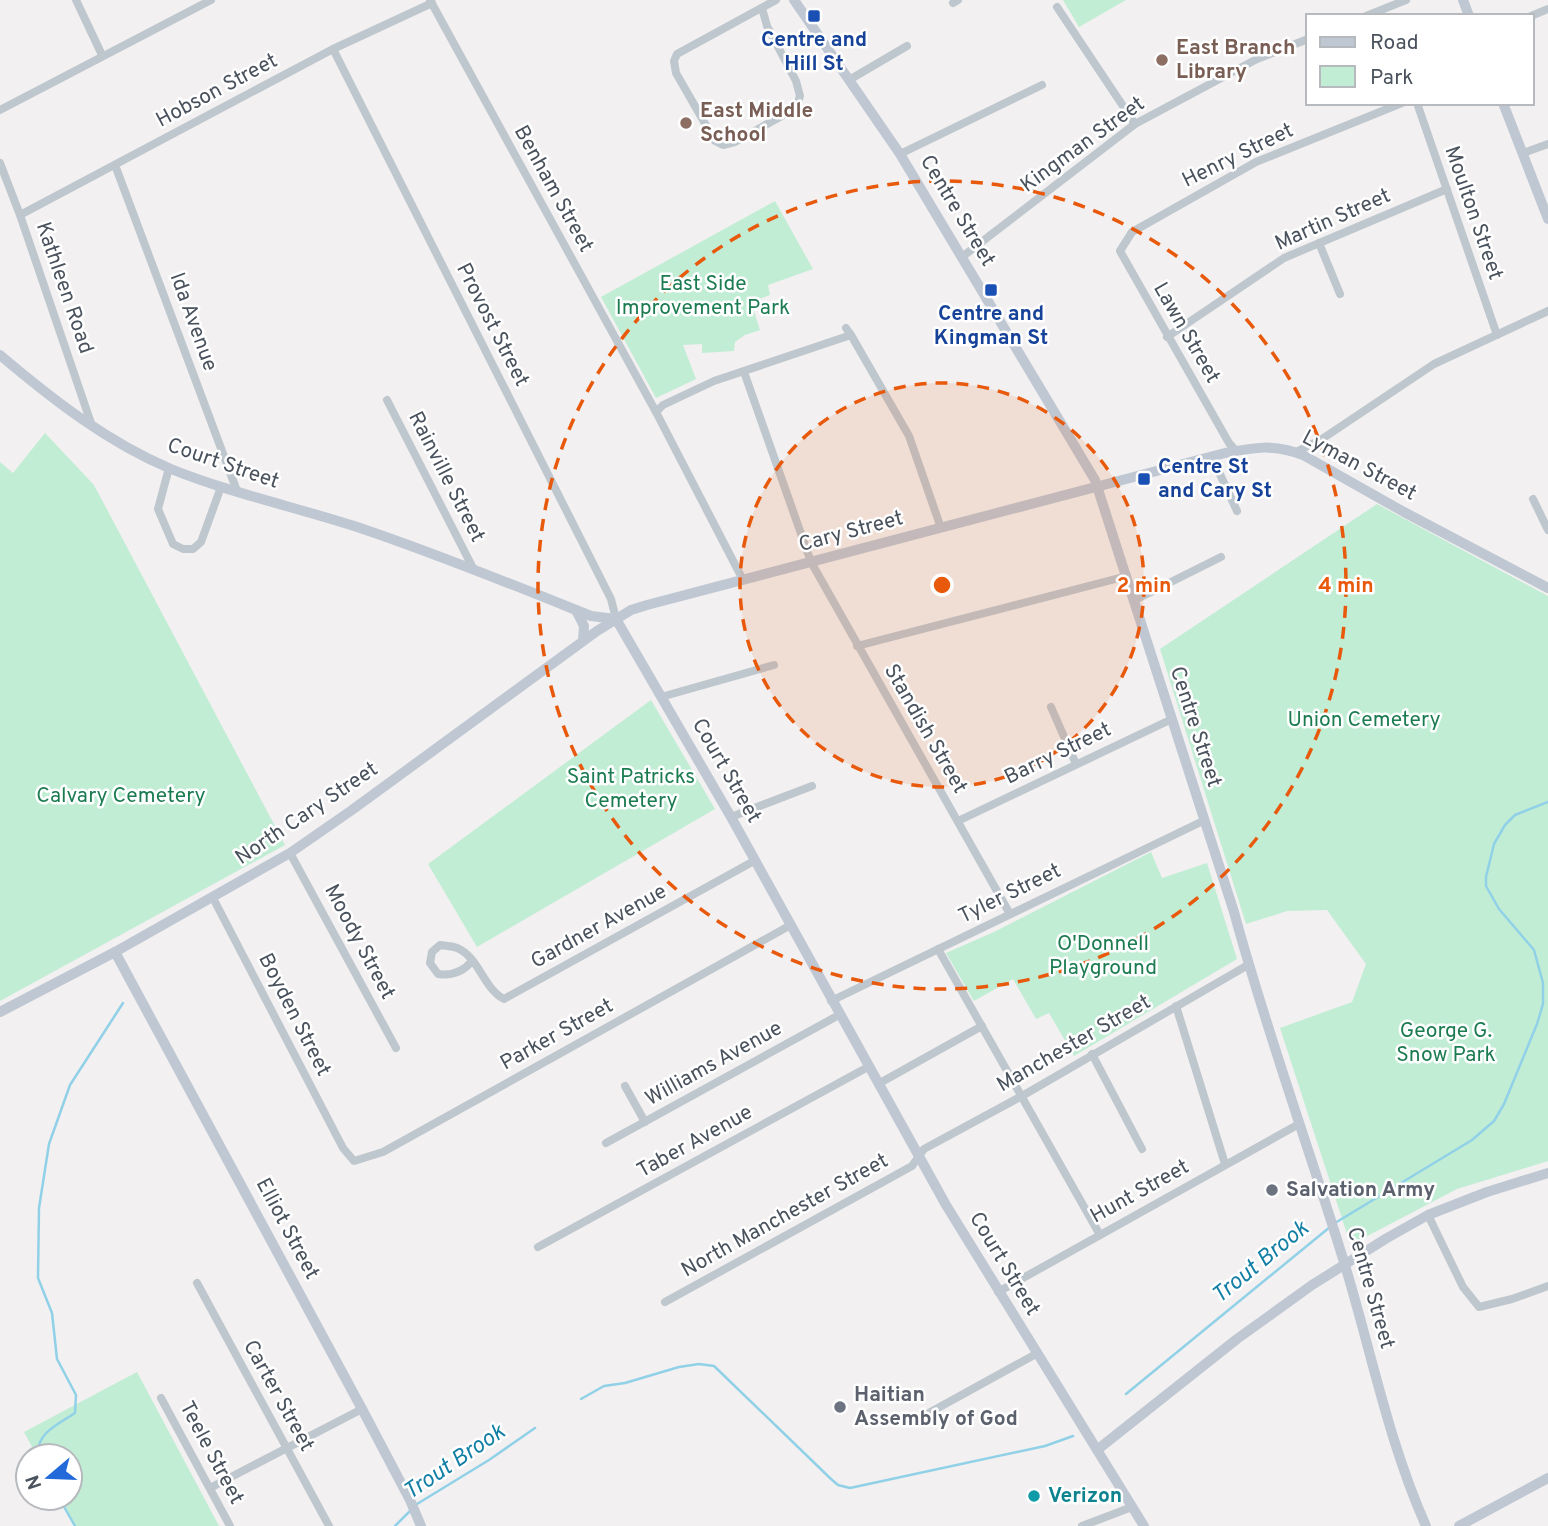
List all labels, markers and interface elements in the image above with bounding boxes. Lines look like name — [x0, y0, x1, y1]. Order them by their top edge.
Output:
marker: Centre and Hill St — [806, 8, 822, 24]
legend — [1306, 14, 1534, 105]
place label: Centre and Hill St — [761, 27, 867, 78]
text: Road — [1370, 30, 1419, 57]
place label: East Branch Library — [1176, 35, 1295, 86]
street label: Hobson Street — [152, 48, 282, 134]
marker: East Branch Library — [1154, 52, 1170, 68]
text: Park — [1370, 65, 1413, 92]
street label: Kingman Street — [1016, 91, 1150, 199]
place label: East Middle School — [700, 98, 813, 149]
marker: East Middle School — [678, 115, 694, 131]
street label: Henry Street — [1178, 117, 1298, 195]
street label: Benham Street — [507, 121, 599, 257]
street label: Moulton Street — [1437, 142, 1509, 284]
street label: Centre Street — [913, 150, 1001, 272]
street label: Martin Street — [1271, 183, 1395, 257]
street label: Kathleen Road — [29, 219, 99, 357]
street label: Provost Street — [449, 259, 535, 391]
street label: Ida Avenue — [163, 269, 223, 375]
park label: East Side Improvement Park — [616, 271, 790, 322]
street label: Lawn Street — [1146, 278, 1226, 388]
marker: Centre and Kingman St — [983, 282, 999, 298]
place label: Centre and Kingman St — [934, 301, 1048, 352]
street label: Rainville Street — [401, 407, 491, 547]
street label: Lyman Street — [1297, 425, 1421, 507]
street label: Court Street — [163, 432, 283, 496]
place label: Centre St and Cary St — [1158, 454, 1272, 505]
marker: Centre St and Cary St — [1136, 471, 1152, 487]
street label: Cary Street — [796, 505, 906, 559]
centre of rings — [930, 573, 954, 597]
text: 2 min — [1117, 573, 1171, 600]
text: 4 min — [1318, 573, 1374, 600]
street label: Standish Street — [877, 659, 973, 799]
street label: Centre Street — [1163, 663, 1227, 791]
park label: Union Cemetery — [1287, 707, 1441, 734]
street label: Court Street — [685, 714, 767, 828]
street label: Barry Street — [1000, 717, 1116, 791]
street label: North Cary Street — [230, 756, 384, 872]
park label: Saint Patricks Cemetery — [567, 764, 695, 815]
park label: Calvary Cemetery — [36, 783, 206, 810]
street label: Tyler Street — [954, 858, 1066, 930]
street label: Gardner Avenue — [526, 879, 672, 975]
street label: Moody Street — [317, 880, 401, 1004]
park label: O'Donnell Playground — [1049, 931, 1157, 982]
street label: Boyden Street — [251, 949, 337, 1081]
street label: Manchester Street — [992, 989, 1156, 1099]
street label: Parker Street — [496, 993, 618, 1077]
street label: Williams Avenue — [641, 1015, 787, 1113]
park label: George G. Snow Park — [1396, 1018, 1496, 1069]
street label: Taber Avenue — [632, 1099, 758, 1185]
street label: North Manchester Street — [677, 1148, 893, 1284]
street label: Hunt Street — [1086, 1154, 1194, 1230]
street label: Elliot Street — [249, 1174, 325, 1284]
place label: Salvation Army — [1286, 1177, 1435, 1204]
marker: Salvation Army — [1264, 1182, 1280, 1198]
street label: Court Street — [962, 1207, 1046, 1321]
water label: Trout Brook — [1207, 1215, 1316, 1311]
street label: Centre Street — [1340, 1224, 1400, 1352]
street label: Carter Street — [236, 1335, 320, 1457]
place label: Haitian Assembly of God — [854, 1382, 1018, 1433]
street label: Teele Street — [173, 1397, 249, 1509]
marker: Haitian Assembly of God — [832, 1399, 848, 1415]
water label: Trout Brook — [399, 1418, 512, 1508]
north arrow — [14, 1442, 84, 1512]
text: N — [21, 1472, 48, 1492]
place label: Verizon — [1048, 1483, 1122, 1510]
marker: Verizon — [1026, 1488, 1042, 1504]

